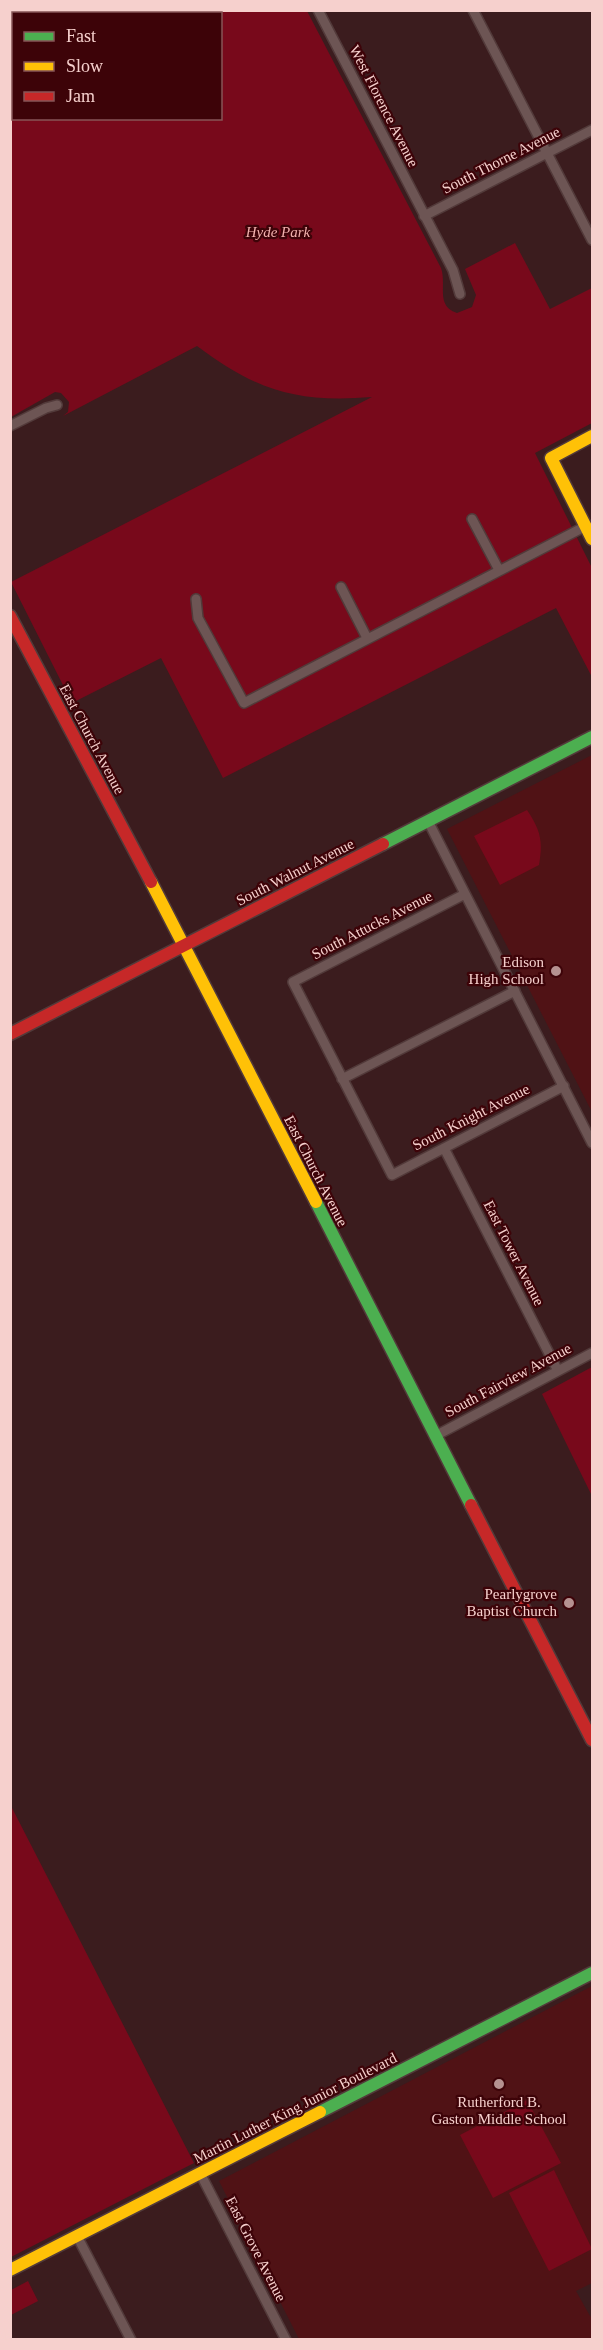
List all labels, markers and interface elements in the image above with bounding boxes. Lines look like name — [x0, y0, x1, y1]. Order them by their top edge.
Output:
legend — [12, 12, 222, 120]
text: Fast — [66, 26, 96, 46]
street label: West Florence Avenue — [346, 43, 422, 170]
text: Slow — [66, 56, 103, 76]
text: Jam — [66, 86, 95, 106]
street label: South Thorne Avenue — [439, 123, 563, 197]
park label: Hyde Park — [245, 224, 311, 240]
street label: East Church Avenue — [56, 681, 128, 797]
street label: South Walnut Avenue — [233, 835, 357, 909]
street label: South Attucks Avenue — [309, 888, 435, 962]
place label: Edison High School — [469, 954, 544, 987]
marker: Edison High School — [549, 964, 563, 978]
street label: South Knight Avenue — [410, 1080, 532, 1153]
street label: East Church Avenue — [281, 1113, 351, 1229]
street label: East Tower Avenue — [481, 1198, 548, 1309]
street label: South Fairview Avenue — [442, 1340, 574, 1420]
place label: Pearlygrove Baptist Church — [467, 1586, 557, 1619]
marker: Pearlygrove Baptist Church — [562, 1596, 576, 1610]
street label: Martin Luther King Junior Boulevard — [191, 2049, 400, 2166]
marker: Rutherford B. Gaston Middle School — [492, 2077, 506, 2091]
place label: Rutherford B. Gaston Middle School — [432, 2094, 567, 2127]
street label: East Grove Avenue — [223, 2194, 290, 2304]

